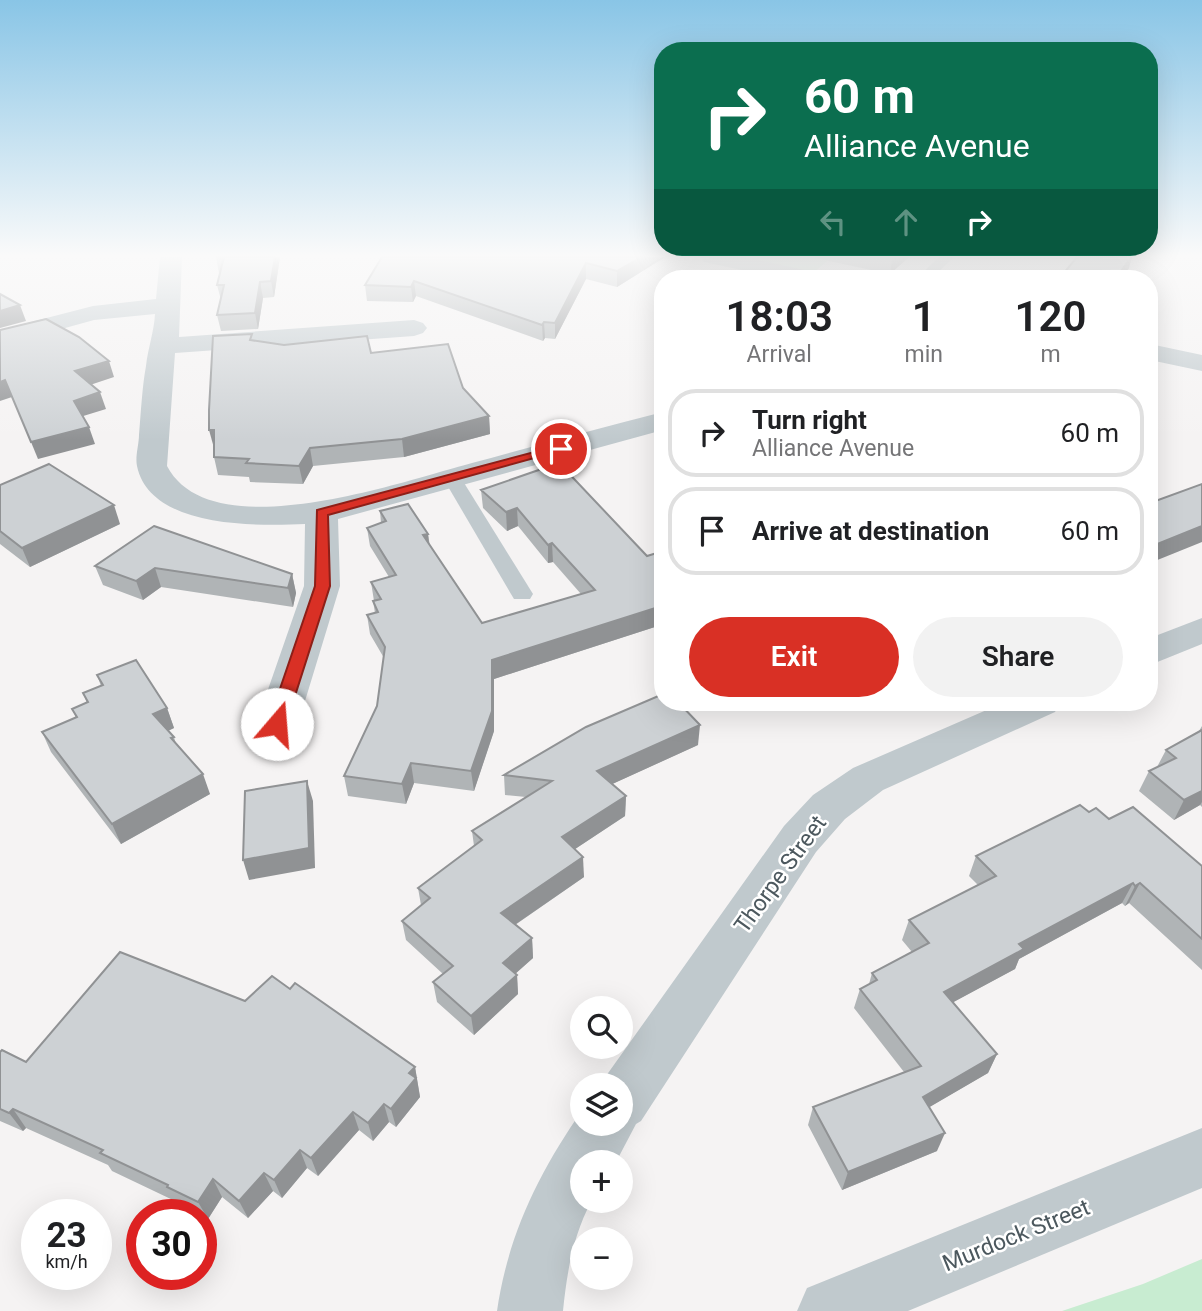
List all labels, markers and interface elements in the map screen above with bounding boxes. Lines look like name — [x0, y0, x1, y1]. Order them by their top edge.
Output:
text: 60 m — [804, 68, 915, 125]
icon: right — [689, 70, 780, 161]
text: Alliance Avenue — [804, 127, 1030, 165]
icon: left — [814, 203, 852, 241]
icon: ahead — [887, 203, 925, 241]
icon: right — [960, 203, 998, 241]
text: 18:03 — [726, 292, 833, 341]
text: 1 — [912, 292, 936, 341]
text: 120 — [1014, 292, 1086, 341]
text: Arrival — [747, 341, 812, 368]
text: min — [904, 341, 943, 368]
text: m — [1040, 341, 1061, 368]
text: Turn right — [752, 405, 867, 435]
icon: right — [693, 414, 731, 452]
text: 60 m — [1061, 418, 1119, 448]
pin — [531, 419, 591, 479]
icon: arrive — [542, 430, 580, 468]
text: Alliance Avenue — [752, 435, 914, 462]
icon: arrive — [693, 512, 731, 550]
text: Arrive at destination — [752, 516, 989, 546]
text: 60 m — [1061, 516, 1119, 546]
button: Exit — [689, 617, 899, 697]
button: Share — [913, 617, 1123, 697]
position arrow — [240, 687, 314, 761]
street label: Thorpe Street — [729, 810, 832, 938]
map controls — [570, 996, 633, 1290]
button: search — [570, 996, 633, 1059]
button: layers — [570, 1073, 633, 1136]
button: + — [570, 1150, 633, 1213]
street label: Murdock Street — [939, 1194, 1094, 1277]
speed limit sign: 30 — [126, 1199, 217, 1290]
text: 23 — [46, 1215, 87, 1256]
button: − — [570, 1227, 633, 1290]
text: km/h — [45, 1251, 88, 1272]

